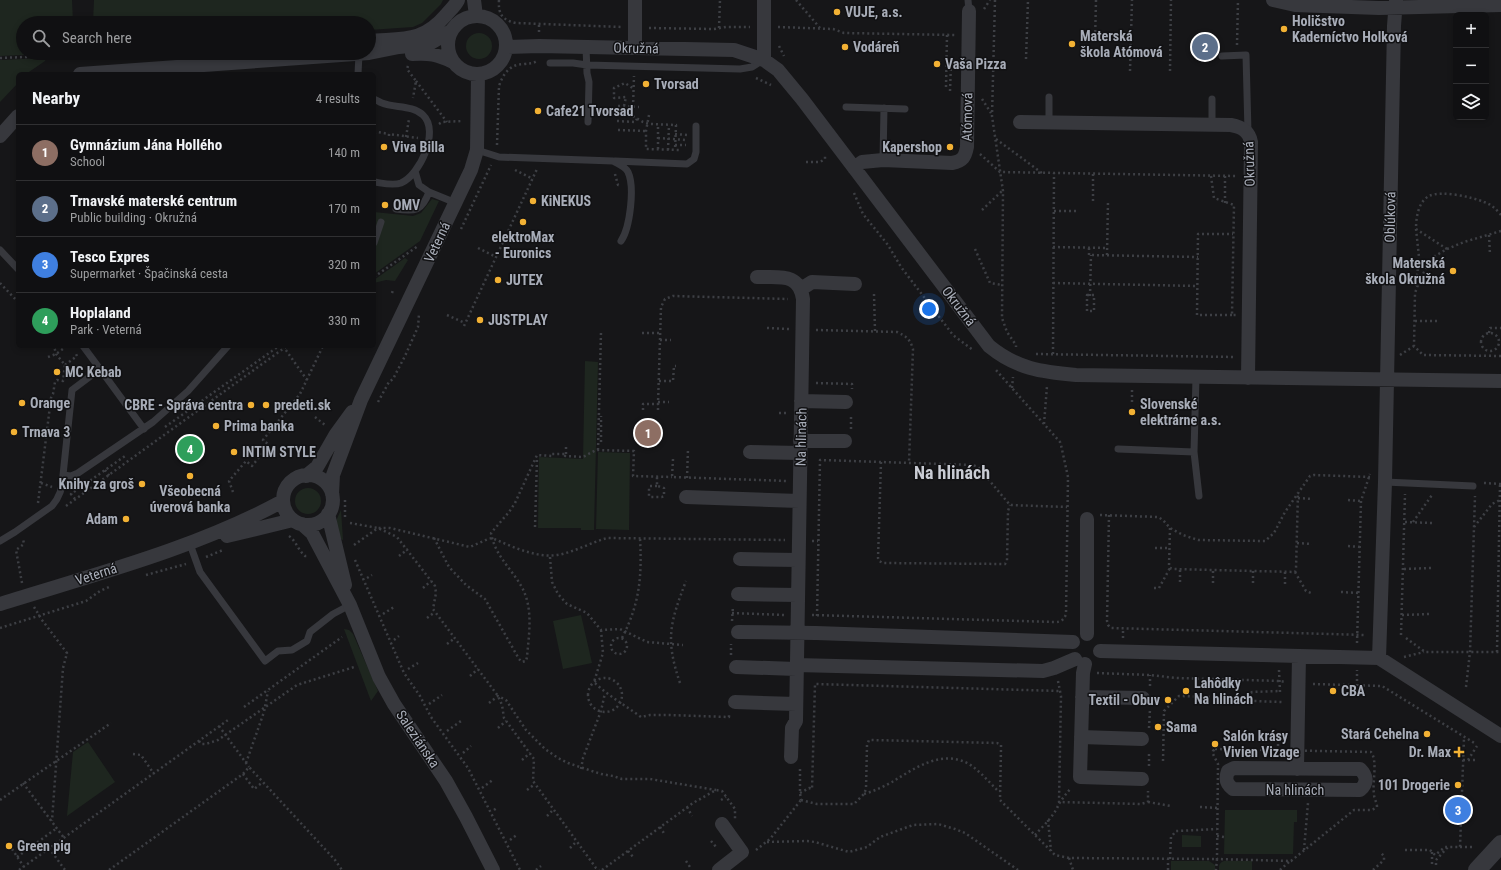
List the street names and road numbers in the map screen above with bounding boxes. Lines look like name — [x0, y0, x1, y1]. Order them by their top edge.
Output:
street label: Okružná — [613, 40, 659, 56]
street label: Atómová — [959, 92, 975, 142]
street label: Okružná — [1240, 141, 1258, 187]
street label: Oblúková — [1382, 191, 1398, 243]
street label: Veterná — [421, 219, 453, 265]
street label: Okružná — [939, 283, 979, 329]
street label: Na hlinách — [792, 408, 810, 466]
street label: Veterná — [73, 560, 119, 588]
street label: Saleziánska — [393, 707, 443, 771]
street label: Na hlinách — [1266, 782, 1324, 798]

